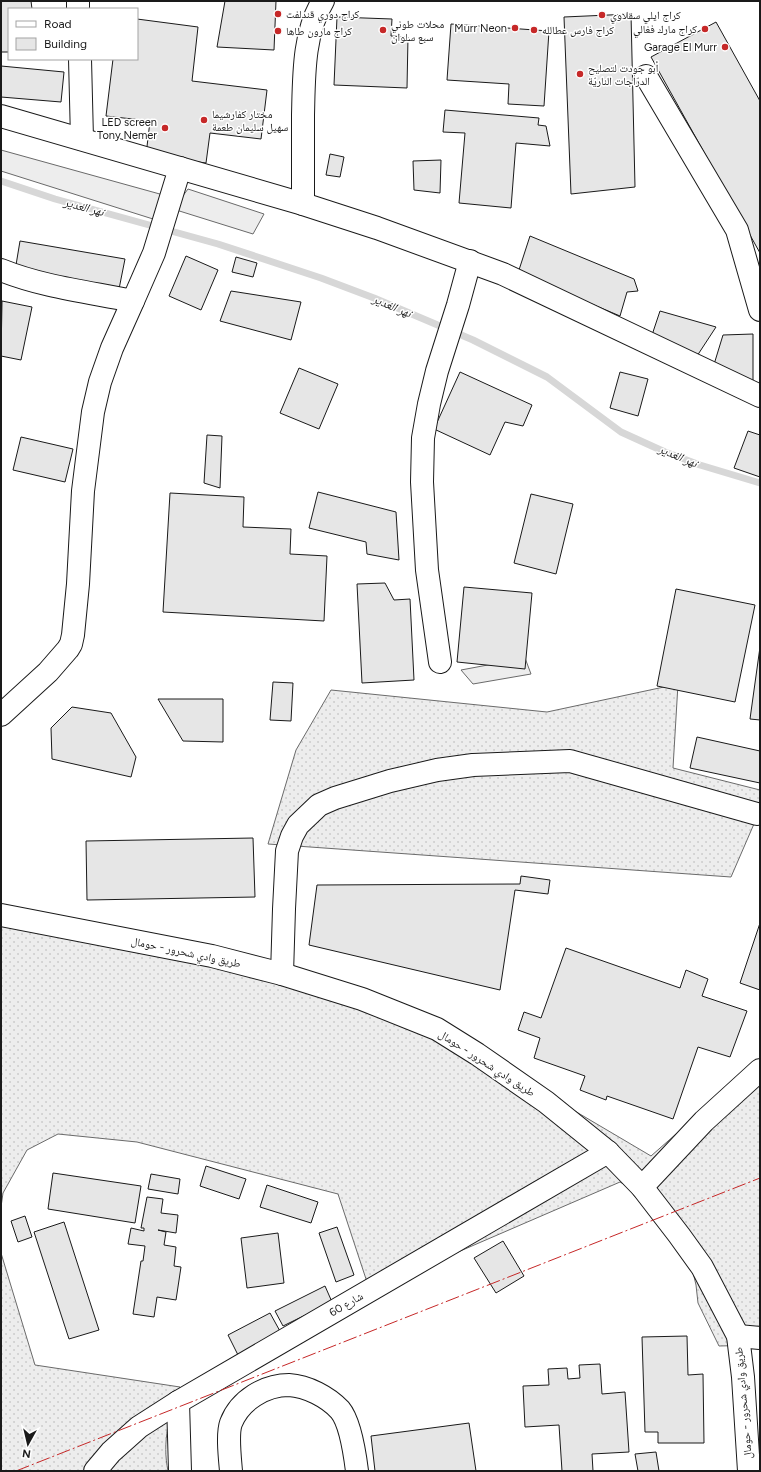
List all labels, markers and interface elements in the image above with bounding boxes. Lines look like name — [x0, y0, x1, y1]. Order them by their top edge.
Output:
legend — [8, 8, 138, 60]
place label: كراج دوري قندلفت — [286, 8, 360, 23]
marker: كراج دوري قندلفت — [273, 9, 283, 19]
place label: كراج ايلي سقلاوي — [610, 9, 681, 24]
marker: كراج ايلي سقلاوي — [597, 10, 607, 20]
text: Road — [44, 17, 72, 31]
place label: محلات طوني سبع سلوان — [391, 18, 444, 44]
place label: Murr Neon — [454, 22, 507, 35]
marker: Murr Neon — [510, 23, 520, 33]
place label: كراج مارك فغالي — [633, 23, 697, 38]
place label: كراج فارس عطالله — [542, 24, 615, 37]
marker: كراج مارك فغالي — [700, 24, 710, 34]
place label: كراج مارون طاها — [286, 25, 353, 38]
marker: محلات طوني سبع سلوان — [378, 25, 388, 35]
marker: كراج فارس عطالله — [529, 25, 539, 35]
marker: كراج مارون طاها — [273, 26, 283, 36]
text: Building — [44, 37, 87, 51]
place label: Garage El Murr — [644, 41, 717, 54]
marker: Garage El Murr — [720, 42, 730, 52]
place label: أبو جودت لتصليح الدرّاجات الناريّة — [588, 61, 658, 88]
marker: أبو جودت لتصليح الدرّاجات الناريّة — [575, 69, 585, 79]
place label: مختار كفارشيما سهيل سليمان طعمة — [212, 108, 288, 134]
marker: مختار كفارشيما سهيل سليمان طعمة — [199, 115, 209, 125]
place label: LED screen Tony Nemer — [97, 116, 157, 142]
marker: LED screen Tony Nemer — [160, 123, 170, 133]
water label: نهر الغدير — [62, 195, 108, 220]
water label: نهر الغدير — [370, 291, 416, 322]
water label: نهر الغدير — [656, 441, 702, 472]
street label: طريق وادي شحرور - حومال — [129, 934, 242, 972]
street label: طريق وادي شحرور - حومال — [435, 1027, 537, 1101]
street label: شارع 60 — [327, 1290, 365, 1319]
street label: طريق وادي شحرور - حومال — [732, 1346, 757, 1459]
north arrow — [8, 1424, 48, 1464]
text: N — [22, 1446, 32, 1460]

